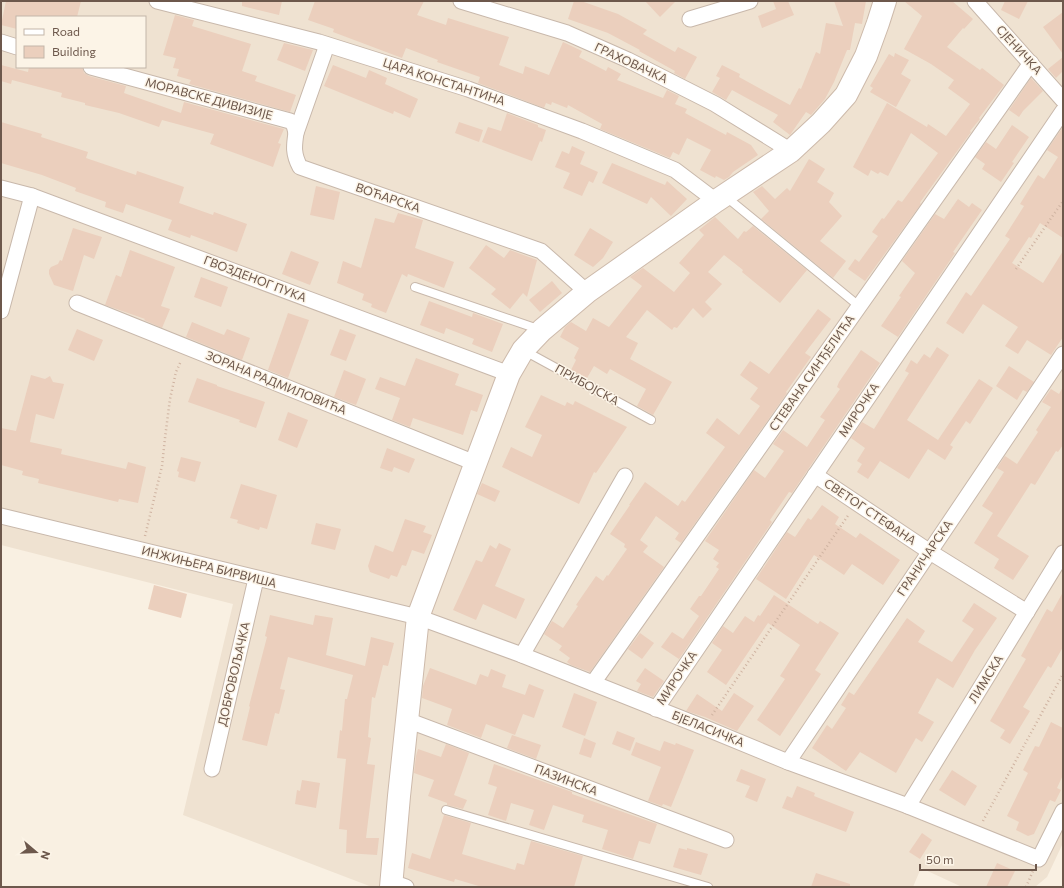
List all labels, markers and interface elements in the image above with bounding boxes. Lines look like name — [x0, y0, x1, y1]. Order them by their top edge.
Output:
legend — [16, 16, 146, 68]
street label: СЈЕНИЧКА — [993, 22, 1045, 77]
text: Road — [52, 24, 80, 38]
street label: ГРАХОВАЧКА — [593, 39, 670, 85]
text: Building — [52, 44, 96, 58]
street label: ЦАРА КОНСТАНТИНА — [382, 55, 507, 107]
street label: МОРАВСКЕ ДИВИЗИЈЕ — [144, 74, 275, 123]
street label: ВОЋАРСКА — [354, 179, 423, 215]
street label: ГВОЗДЕНОГ ПУКА — [202, 252, 309, 304]
street label: СТЕВАНА СИНЂЕЛИЋА — [766, 312, 857, 433]
street label: ЗОРАНА РАДМИЛОВИЋА — [204, 347, 349, 417]
street label: ПРИБОЈСКА — [553, 361, 622, 408]
street label: МИРОЧКА — [835, 380, 881, 439]
street label: СВЕТОГ СТЕФАНА — [822, 475, 919, 547]
street label: ГРАНИЧАРСКА — [894, 517, 955, 598]
street label: ИНЖИЊЕРА БИРВИША — [140, 542, 278, 590]
street label: ДОБРОВОЉАЧКА — [214, 620, 252, 727]
street label: МИРОЧКА — [653, 648, 699, 707]
street label: ЛИМСКА — [965, 652, 1005, 705]
street label: БЈЕЛАСИЧКА — [670, 707, 747, 750]
street label: ПАЗИНСКА — [533, 761, 600, 798]
north arrow — [16, 832, 56, 872]
scale bar — [920, 846, 1036, 872]
text: N — [38, 849, 53, 861]
text: 50 m — [926, 852, 954, 866]

